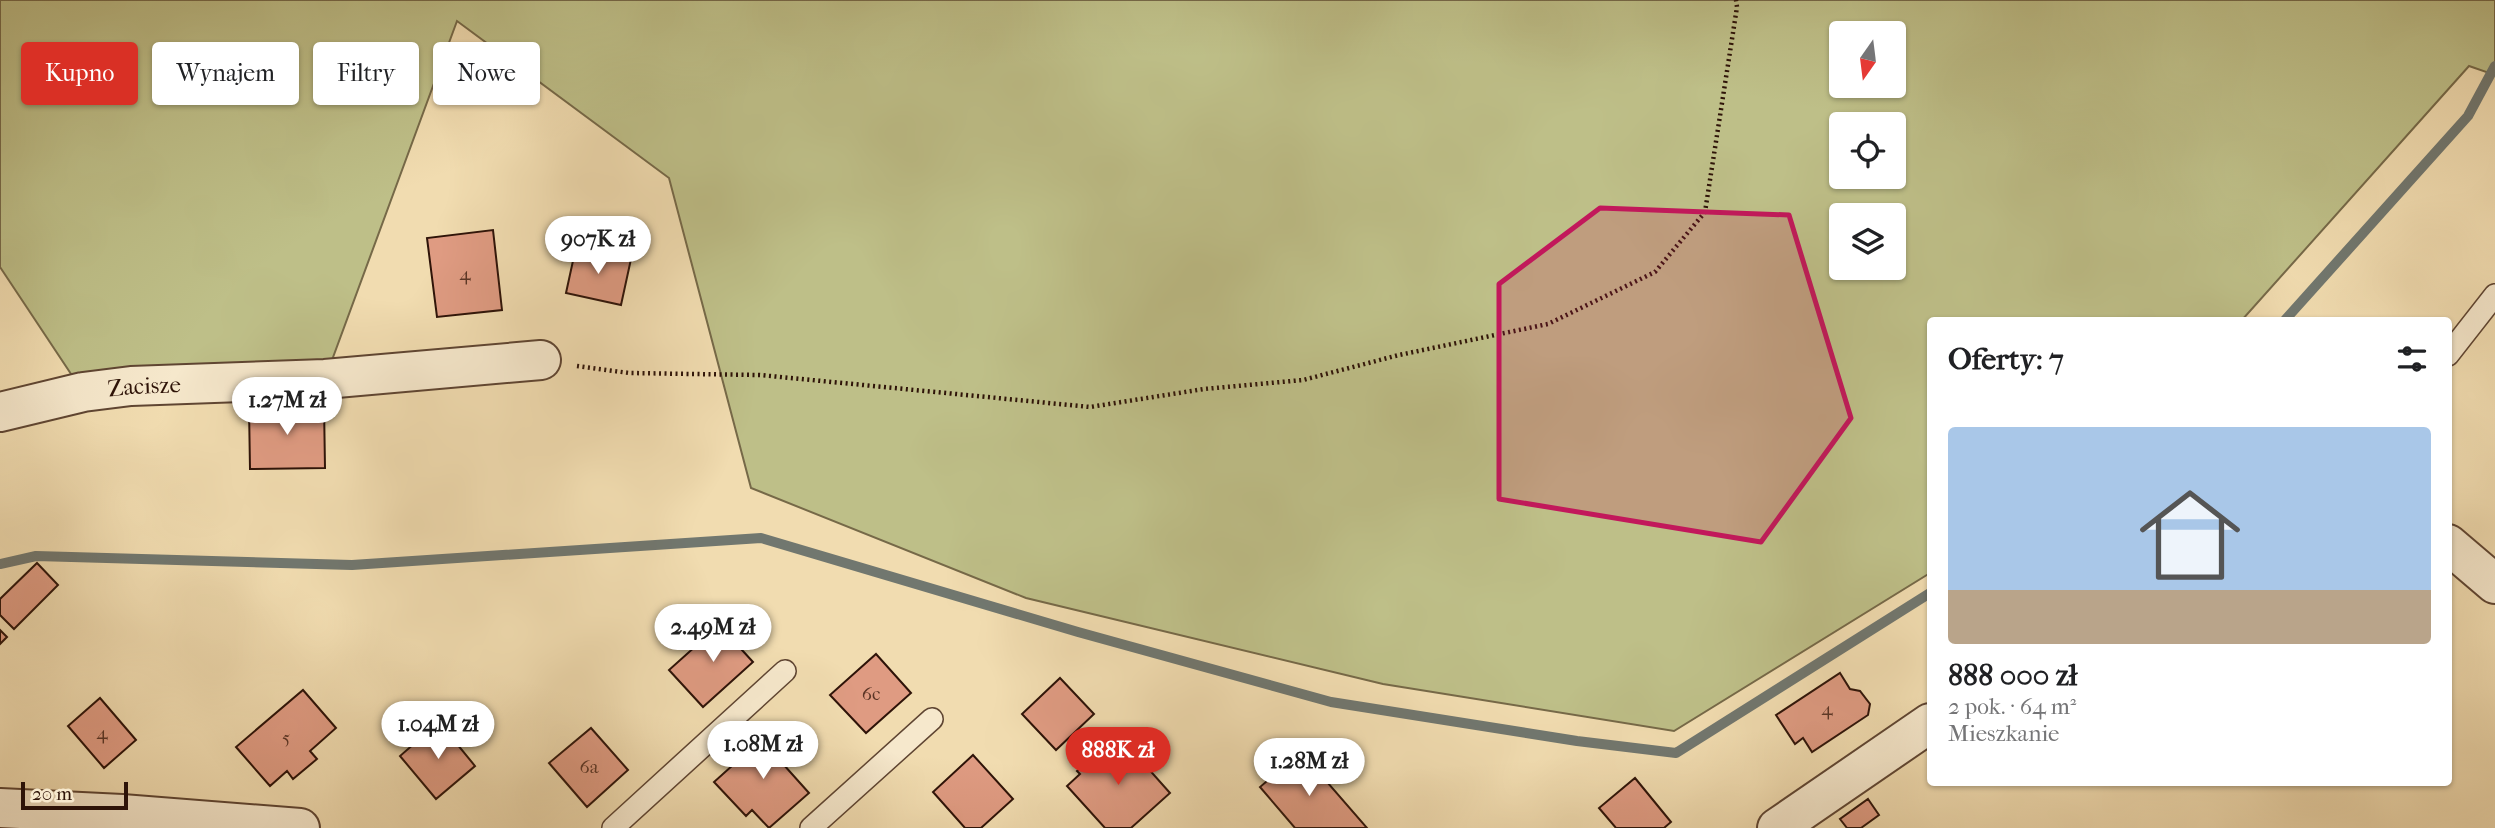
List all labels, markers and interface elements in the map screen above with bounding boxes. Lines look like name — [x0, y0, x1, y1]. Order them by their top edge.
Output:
north arrow — [1829, 21, 1906, 98]
map controls — [1829, 21, 1906, 280]
chip: Kupno — [21, 42, 138, 105]
chip: Wynajem — [152, 42, 299, 105]
chip: Filtry — [313, 42, 419, 105]
chip: Nowe — [433, 42, 540, 105]
button: locate — [1829, 112, 1906, 189]
button: layers — [1829, 203, 1906, 280]
pin: 907K zł — [533, 216, 663, 276]
text: 907K zł — [561, 225, 635, 252]
house number: 4 — [459, 263, 471, 285]
icon: filters — [2393, 340, 2431, 378]
text: Oferty: 7 — [1948, 342, 2064, 377]
street label: Zacisze — [106, 371, 181, 402]
pin: 1.27M zł — [215, 378, 359, 437]
text: 1.27M zł — [248, 386, 326, 413]
icon: home — [2127, 472, 2253, 598]
pin: 2.49M zł — [641, 604, 785, 664]
text: 2.49M zł — [671, 613, 756, 640]
text: 888 000 zł — [1948, 658, 2077, 693]
house number: 6c — [862, 683, 880, 705]
text: 2 pok. · 64 m² — [1948, 693, 2076, 720]
house number: 4 — [1821, 698, 1833, 720]
pin: 1.04M zł — [366, 702, 510, 761]
text: 1.04M zł — [397, 710, 479, 737]
text: Mieszkanie — [1948, 720, 2060, 747]
house number: 4 — [96, 722, 108, 744]
pin: 1.08M zł — [691, 722, 835, 781]
house number: 5 — [282, 727, 290, 749]
pin: 888K zł — [1053, 728, 1183, 787]
text: 1.08M zł — [723, 730, 803, 757]
text: 888K zł — [1082, 736, 1154, 763]
pin: 1.28M zł — [1237, 738, 1381, 798]
text: 1.28M zł — [1270, 747, 1348, 774]
house number: 6a — [579, 756, 599, 778]
scale bar — [21, 779, 128, 811]
text: 20 m — [32, 783, 72, 805]

